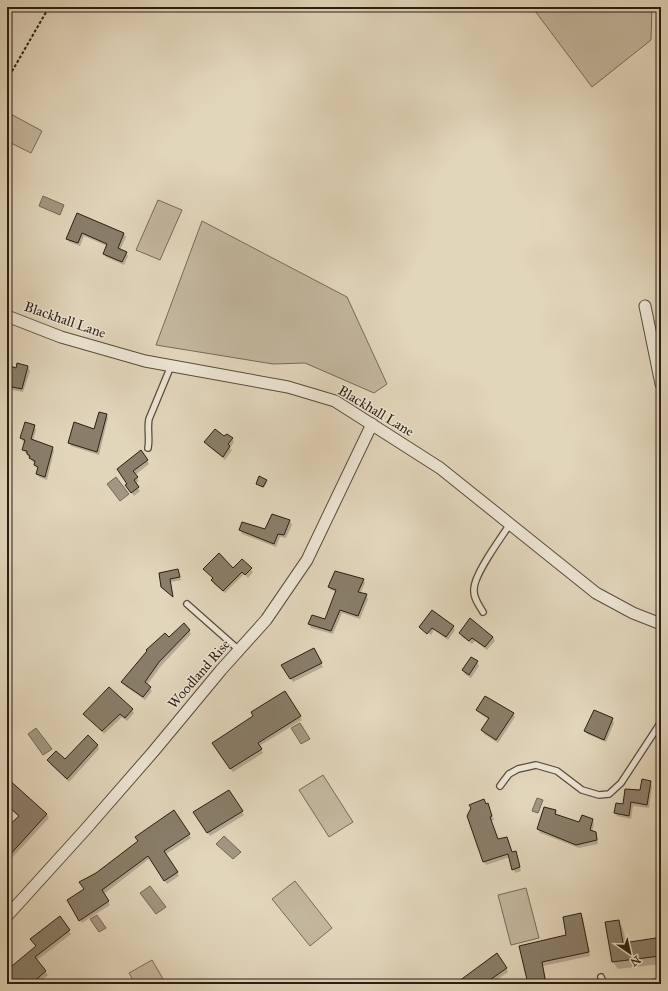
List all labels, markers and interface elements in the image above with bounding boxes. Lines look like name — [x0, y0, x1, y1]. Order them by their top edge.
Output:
street label: Blackhall Lane — [22, 298, 108, 342]
street label: Blackhall Lane — [335, 382, 417, 440]
street label: Woodland Rise — [164, 636, 234, 712]
north arrow — [610, 933, 650, 973]
text: N — [627, 953, 643, 969]

